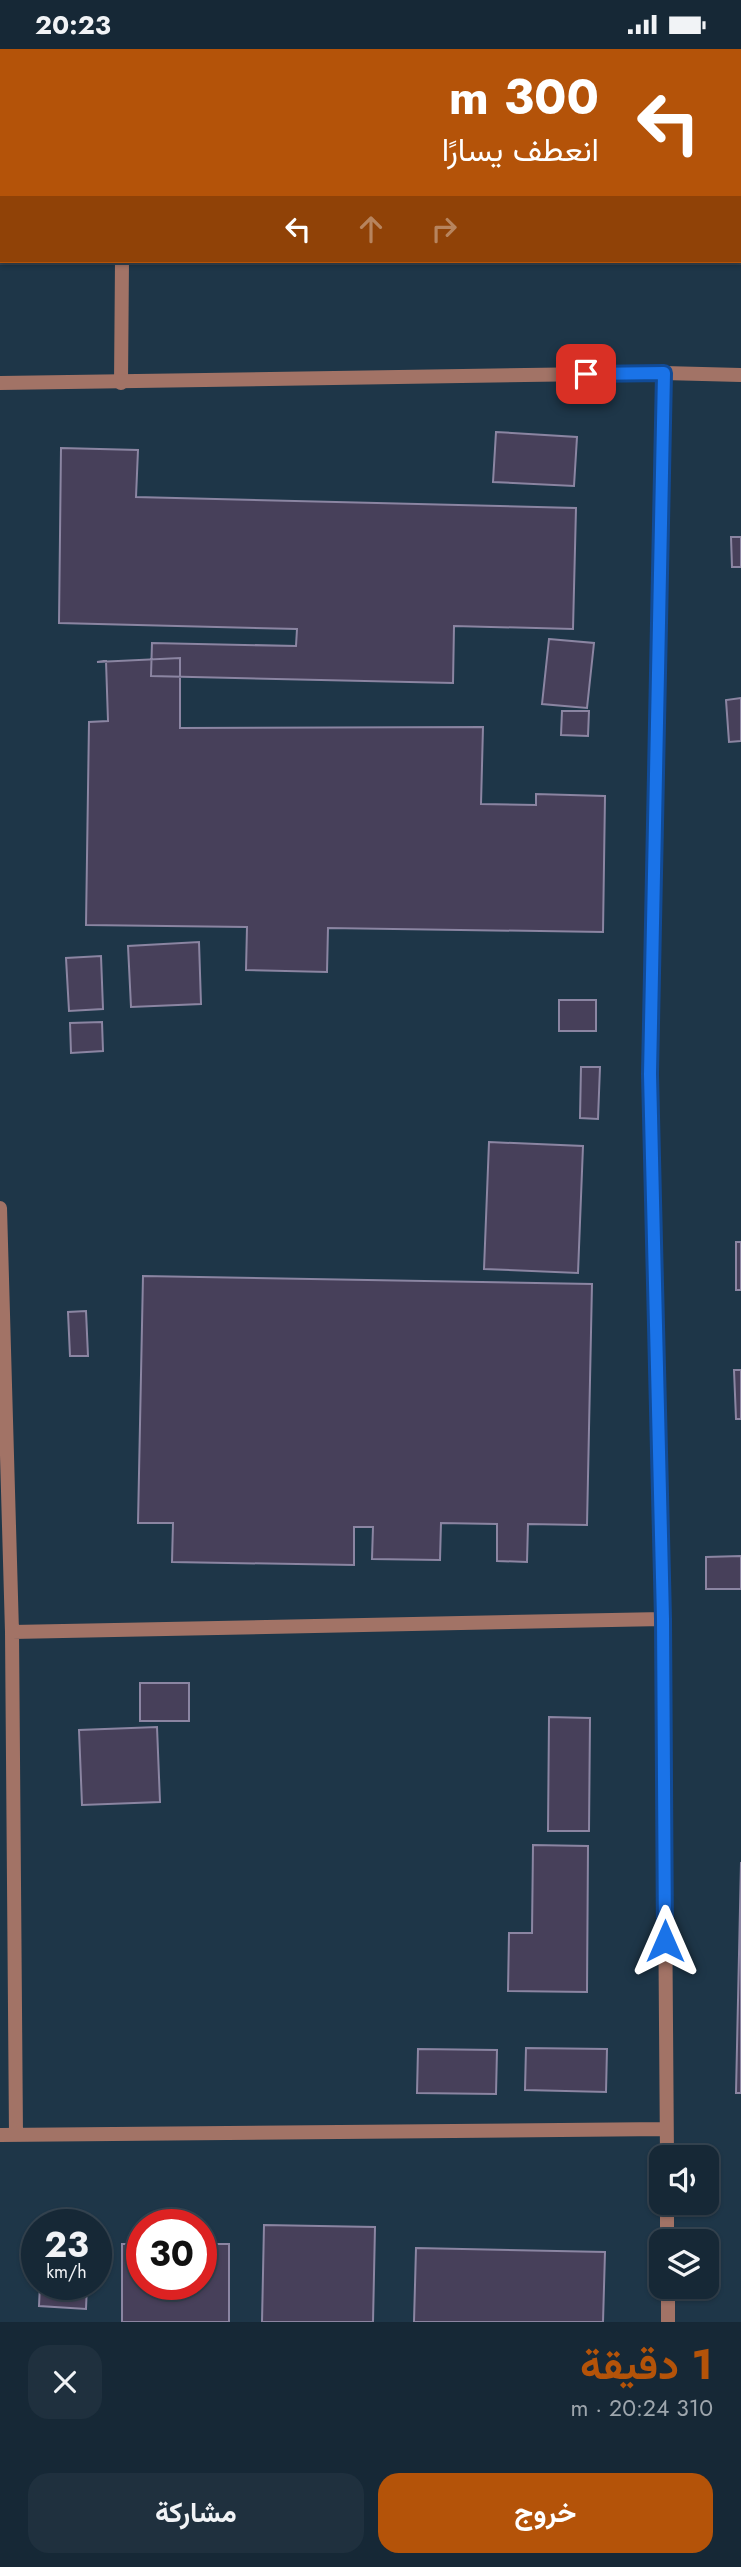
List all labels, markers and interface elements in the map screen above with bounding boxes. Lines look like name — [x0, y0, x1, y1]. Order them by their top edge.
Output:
text: 20:23 — [35, 6, 111, 44]
text: 300 m — [449, 62, 599, 132]
icon: left — [623, 77, 714, 168]
text: انعطف يسارًا — [442, 127, 599, 173]
icon: left — [279, 210, 317, 248]
icon: ahead — [352, 210, 390, 248]
icon: right — [425, 210, 463, 248]
pin — [556, 344, 616, 404]
icon: arrive — [567, 355, 605, 393]
position arrow — [628, 1904, 702, 1978]
map controls — [649, 2145, 719, 2299]
button: sound — [649, 2145, 719, 2215]
speed limit sign: 30 — [126, 2209, 217, 2300]
text: 23 — [44, 2220, 89, 2270]
button: layers — [649, 2229, 719, 2299]
text: km/h — [46, 2259, 87, 2285]
text: 1 دقيقة — [580, 2334, 713, 2395]
button: close — [28, 2345, 102, 2419]
text: 310 m · 20:24 — [570, 2391, 713, 2425]
button: مشاركة — [28, 2473, 364, 2553]
button: خروج — [378, 2473, 713, 2553]

